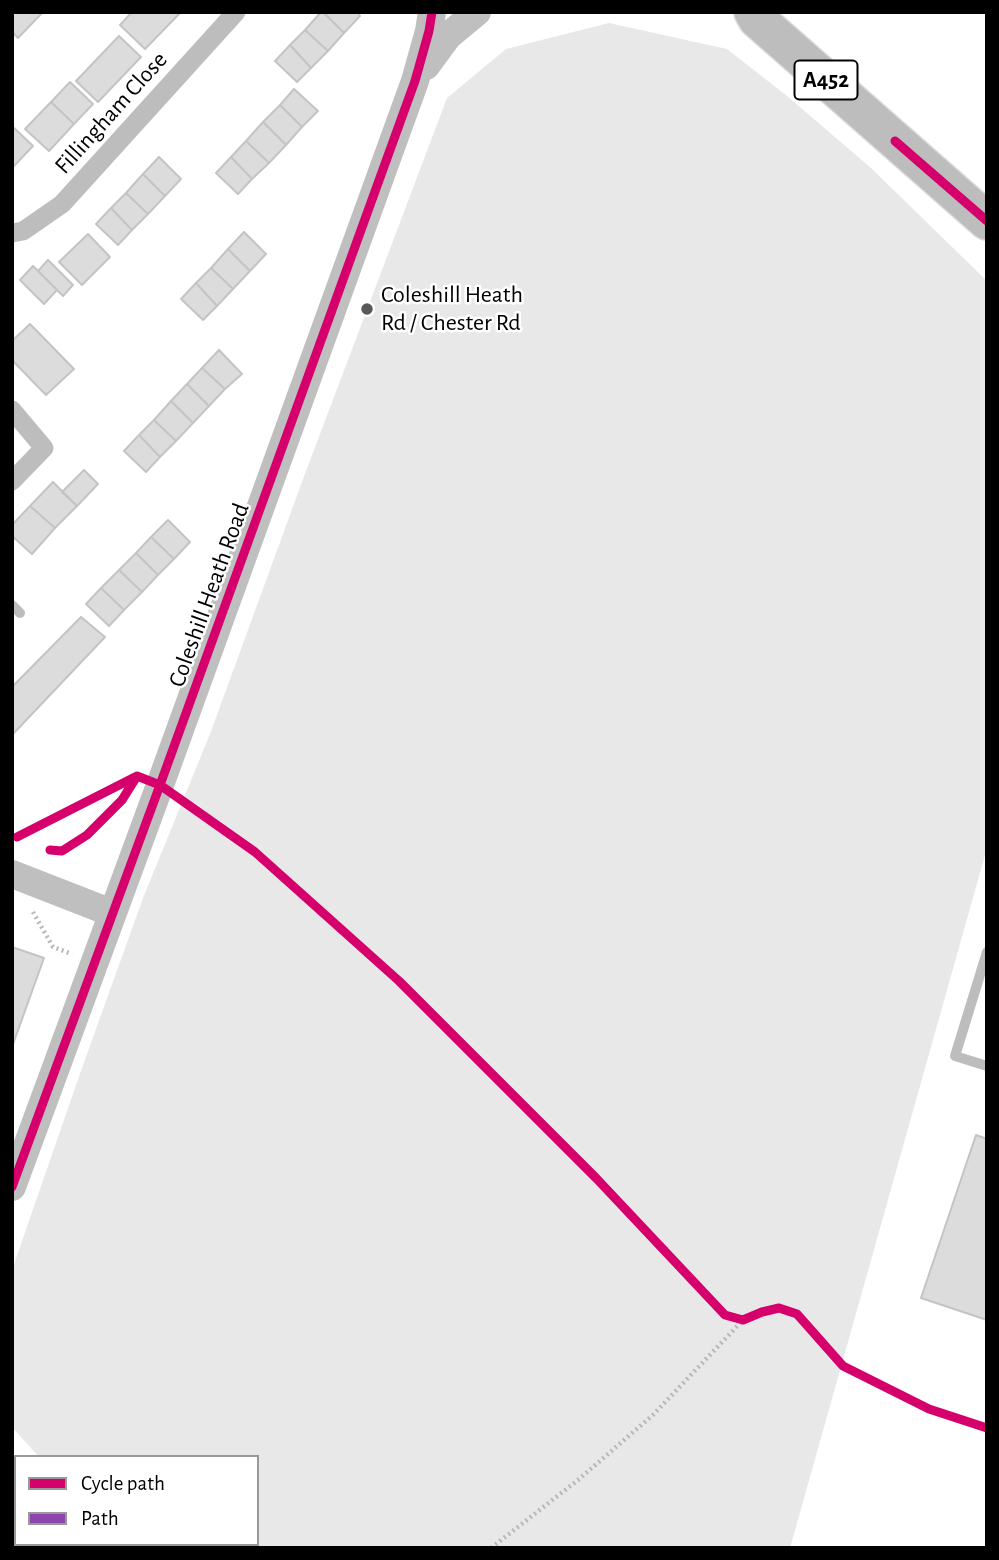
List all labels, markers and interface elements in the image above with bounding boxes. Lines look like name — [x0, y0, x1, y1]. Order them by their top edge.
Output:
street label: Fillingham Close — [49, 46, 173, 180]
road number: A452 — [794, 60, 858, 100]
place label: Coleshill Heath Rd / Chester Rd — [381, 281, 523, 337]
marker: Coleshill Heath Rd / Chester Rd — [359, 301, 375, 317]
street label: Coleshill Heath Road — [162, 499, 256, 691]
legend — [14, 1455, 259, 1546]
text: Cycle path — [81, 1473, 165, 1494]
text: Path — [81, 1508, 119, 1529]

